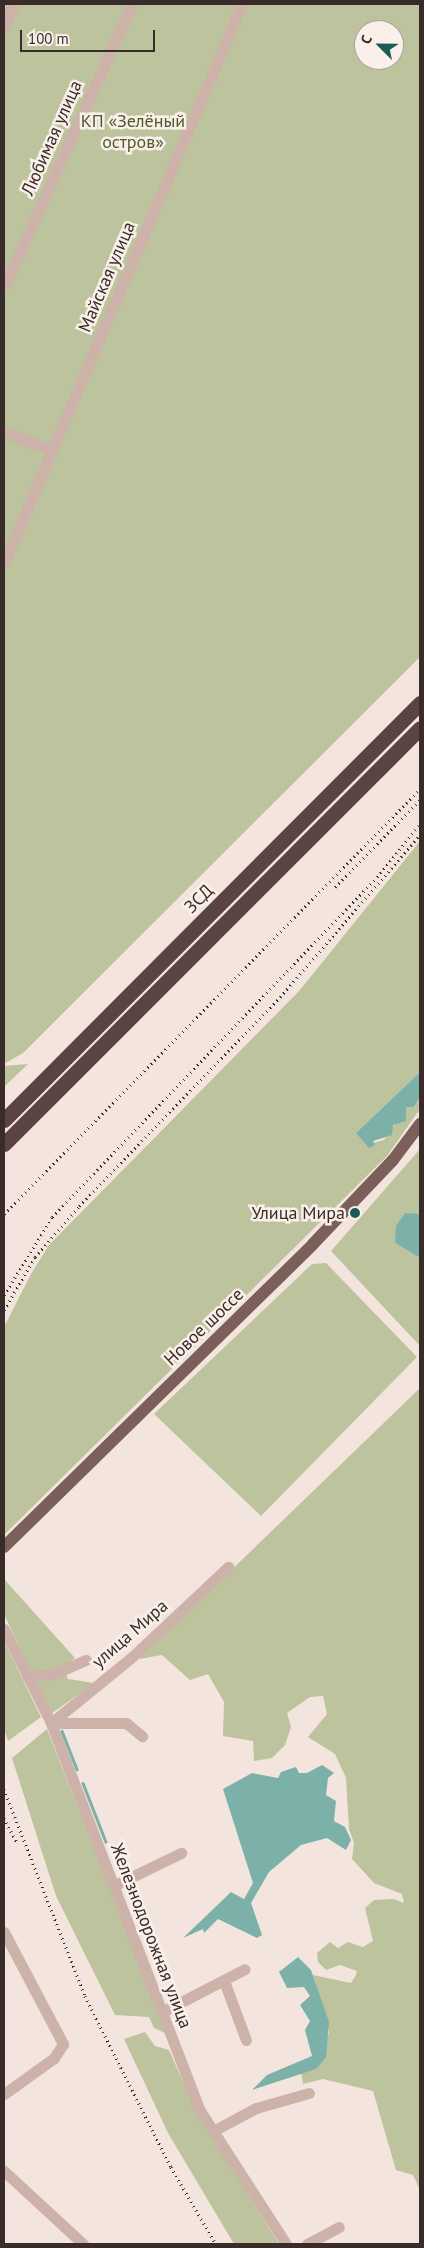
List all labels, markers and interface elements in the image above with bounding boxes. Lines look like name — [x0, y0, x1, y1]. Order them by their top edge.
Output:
scale bar — [22, 20, 158, 52]
north arrow — [354, 20, 404, 70]
text: 100 m — [28, 29, 69, 48]
text: С — [356, 32, 376, 47]
street label: Любимая улица — [17, 77, 87, 199]
park label: КП «Зелёный остров» — [81, 111, 185, 154]
street label: Майская улица — [74, 219, 140, 335]
street label: ЗСД — [180, 880, 218, 918]
place label: Улица Мира — [251, 1202, 345, 1224]
marker: Улица Мира — [349, 1207, 361, 1219]
street label: Новое шоссе — [160, 1284, 248, 1370]
street label: улица Мира — [88, 1595, 172, 1673]
street label: Железнодорожная улица — [106, 1840, 196, 2032]

